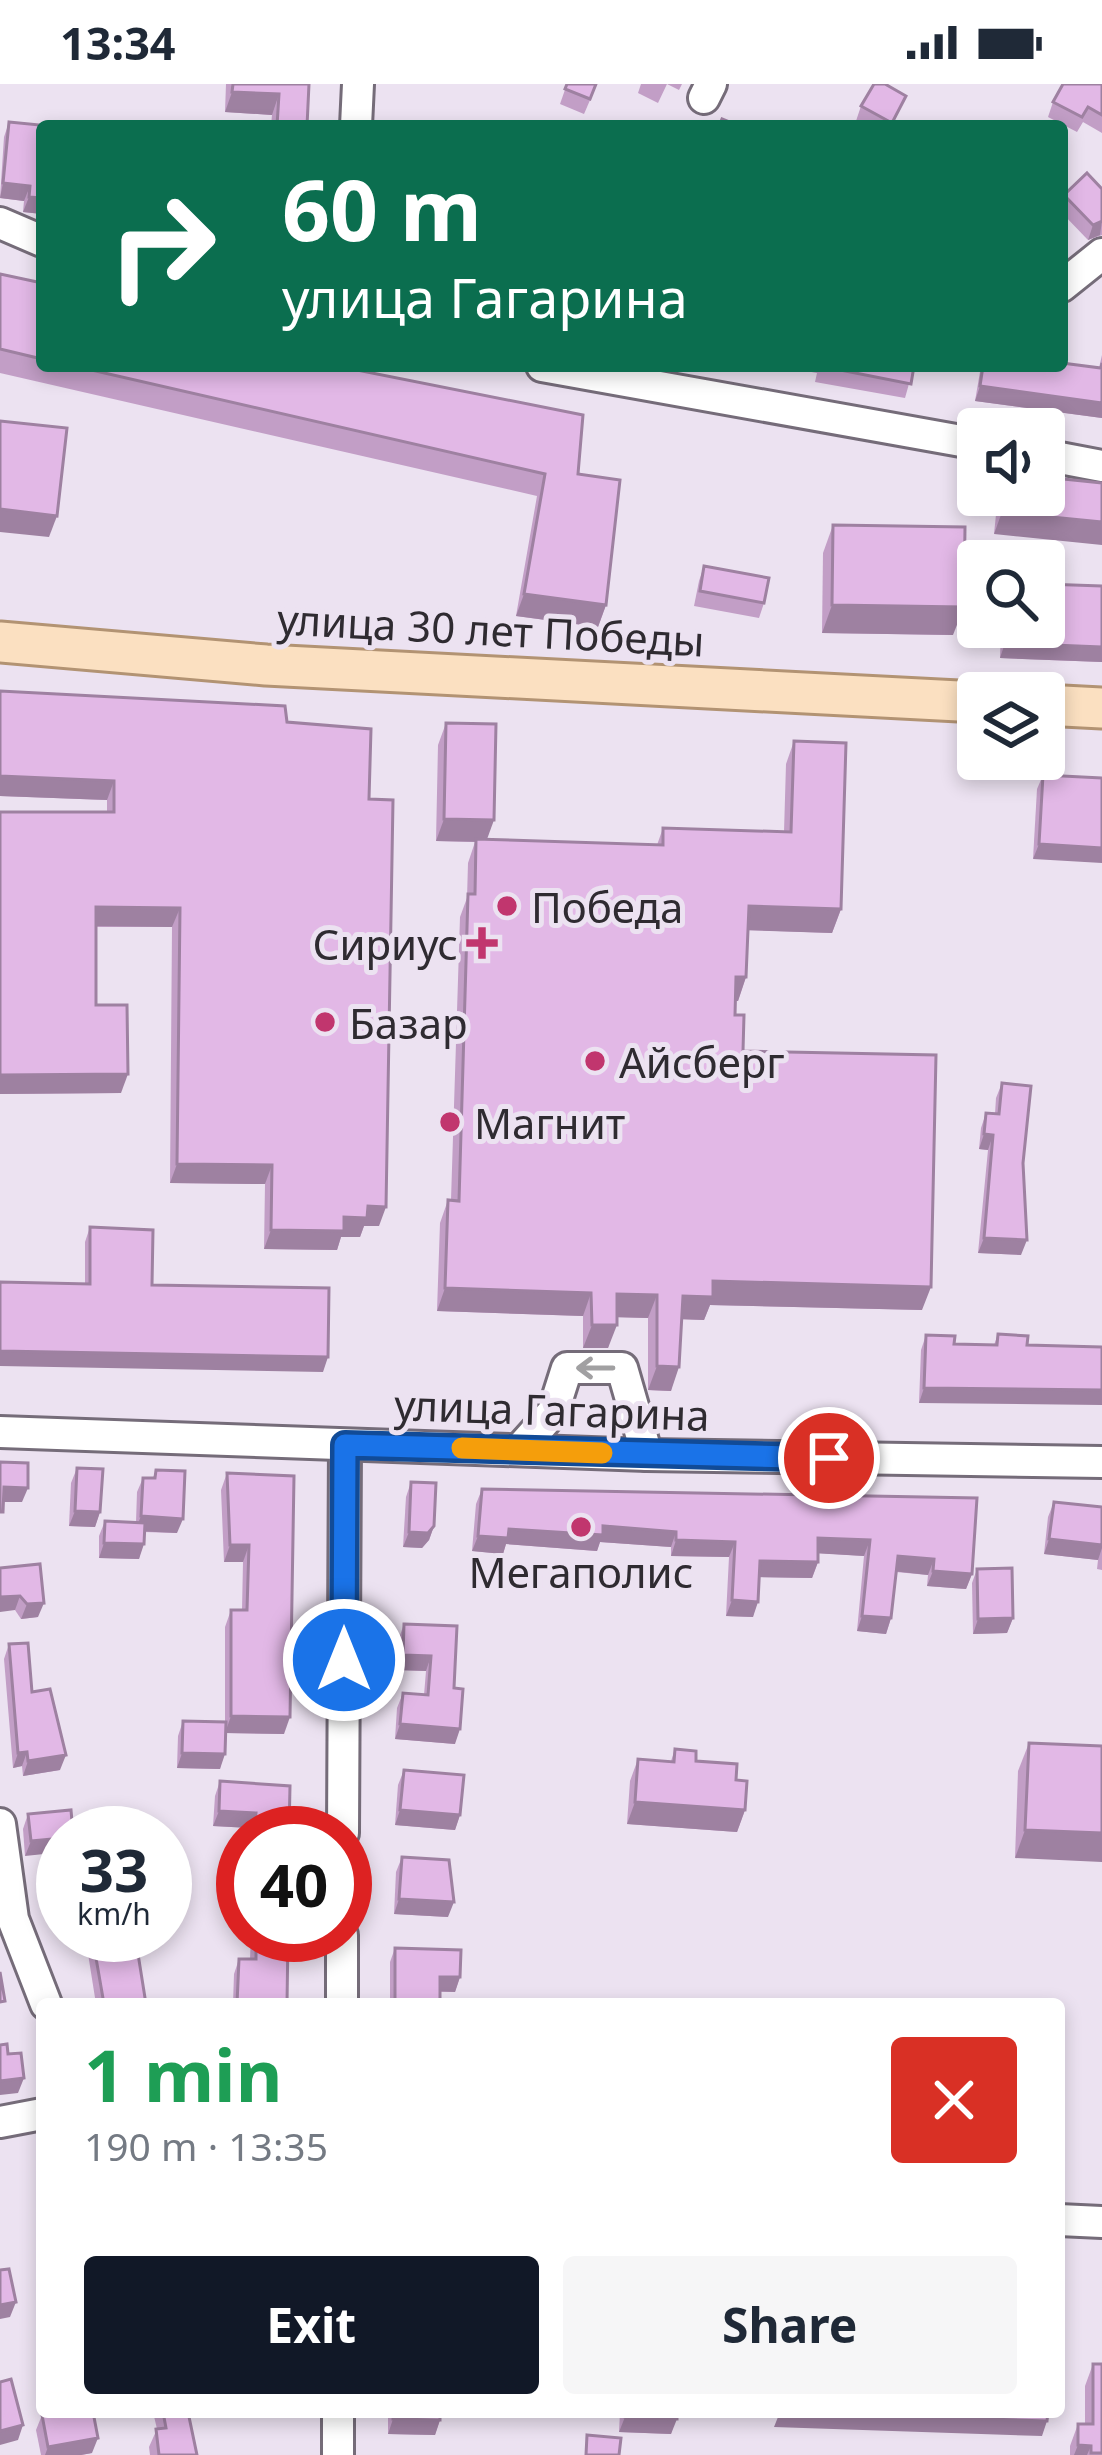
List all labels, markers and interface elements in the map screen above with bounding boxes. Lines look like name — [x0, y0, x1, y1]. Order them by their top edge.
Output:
text: 13:34 — [60, 12, 176, 73]
text: 60 m — [282, 151, 482, 266]
icon: right — [84, 168, 240, 324]
text: улица Гагарина — [282, 260, 688, 334]
map controls — [957, 408, 1065, 780]
button: sound — [957, 408, 1065, 516]
button: search — [957, 540, 1065, 648]
street label: улица 30 лет Победы — [276, 589, 706, 669]
button: layers — [957, 672, 1065, 780]
place label: Победа — [531, 878, 683, 935]
marker: Победа — [494, 893, 520, 919]
place label: Сириус — [313, 915, 458, 972]
marker: Сириус — [469, 930, 495, 956]
place label: Базар — [349, 994, 468, 1051]
marker: Базар — [312, 1009, 338, 1035]
place label: Айсберг — [619, 1033, 785, 1090]
marker: Айсберг — [582, 1048, 608, 1074]
place label: Магнит — [474, 1094, 625, 1151]
marker: Магнит — [437, 1109, 463, 1135]
one-way arrow — [576, 1357, 615, 1379]
street label: улица Гагарина — [393, 1375, 711, 1443]
pin — [778, 1407, 880, 1509]
icon: arrive — [796, 1425, 862, 1491]
marker: Мегаполис — [568, 1514, 594, 1540]
place label: Мегаполис — [469, 1543, 693, 1600]
position arrow — [281, 1597, 407, 1723]
speed limit sign: 40 — [216, 1806, 372, 1962]
text: 33 — [80, 1828, 148, 1910]
text: km/h — [77, 1893, 151, 1934]
text: 1 min — [84, 2025, 282, 2123]
button: close — [891, 2037, 1017, 2163]
text: 190 m · 13:35 — [84, 2119, 328, 2172]
button: Exit — [84, 2256, 539, 2394]
button: Share — [563, 2256, 1017, 2394]

